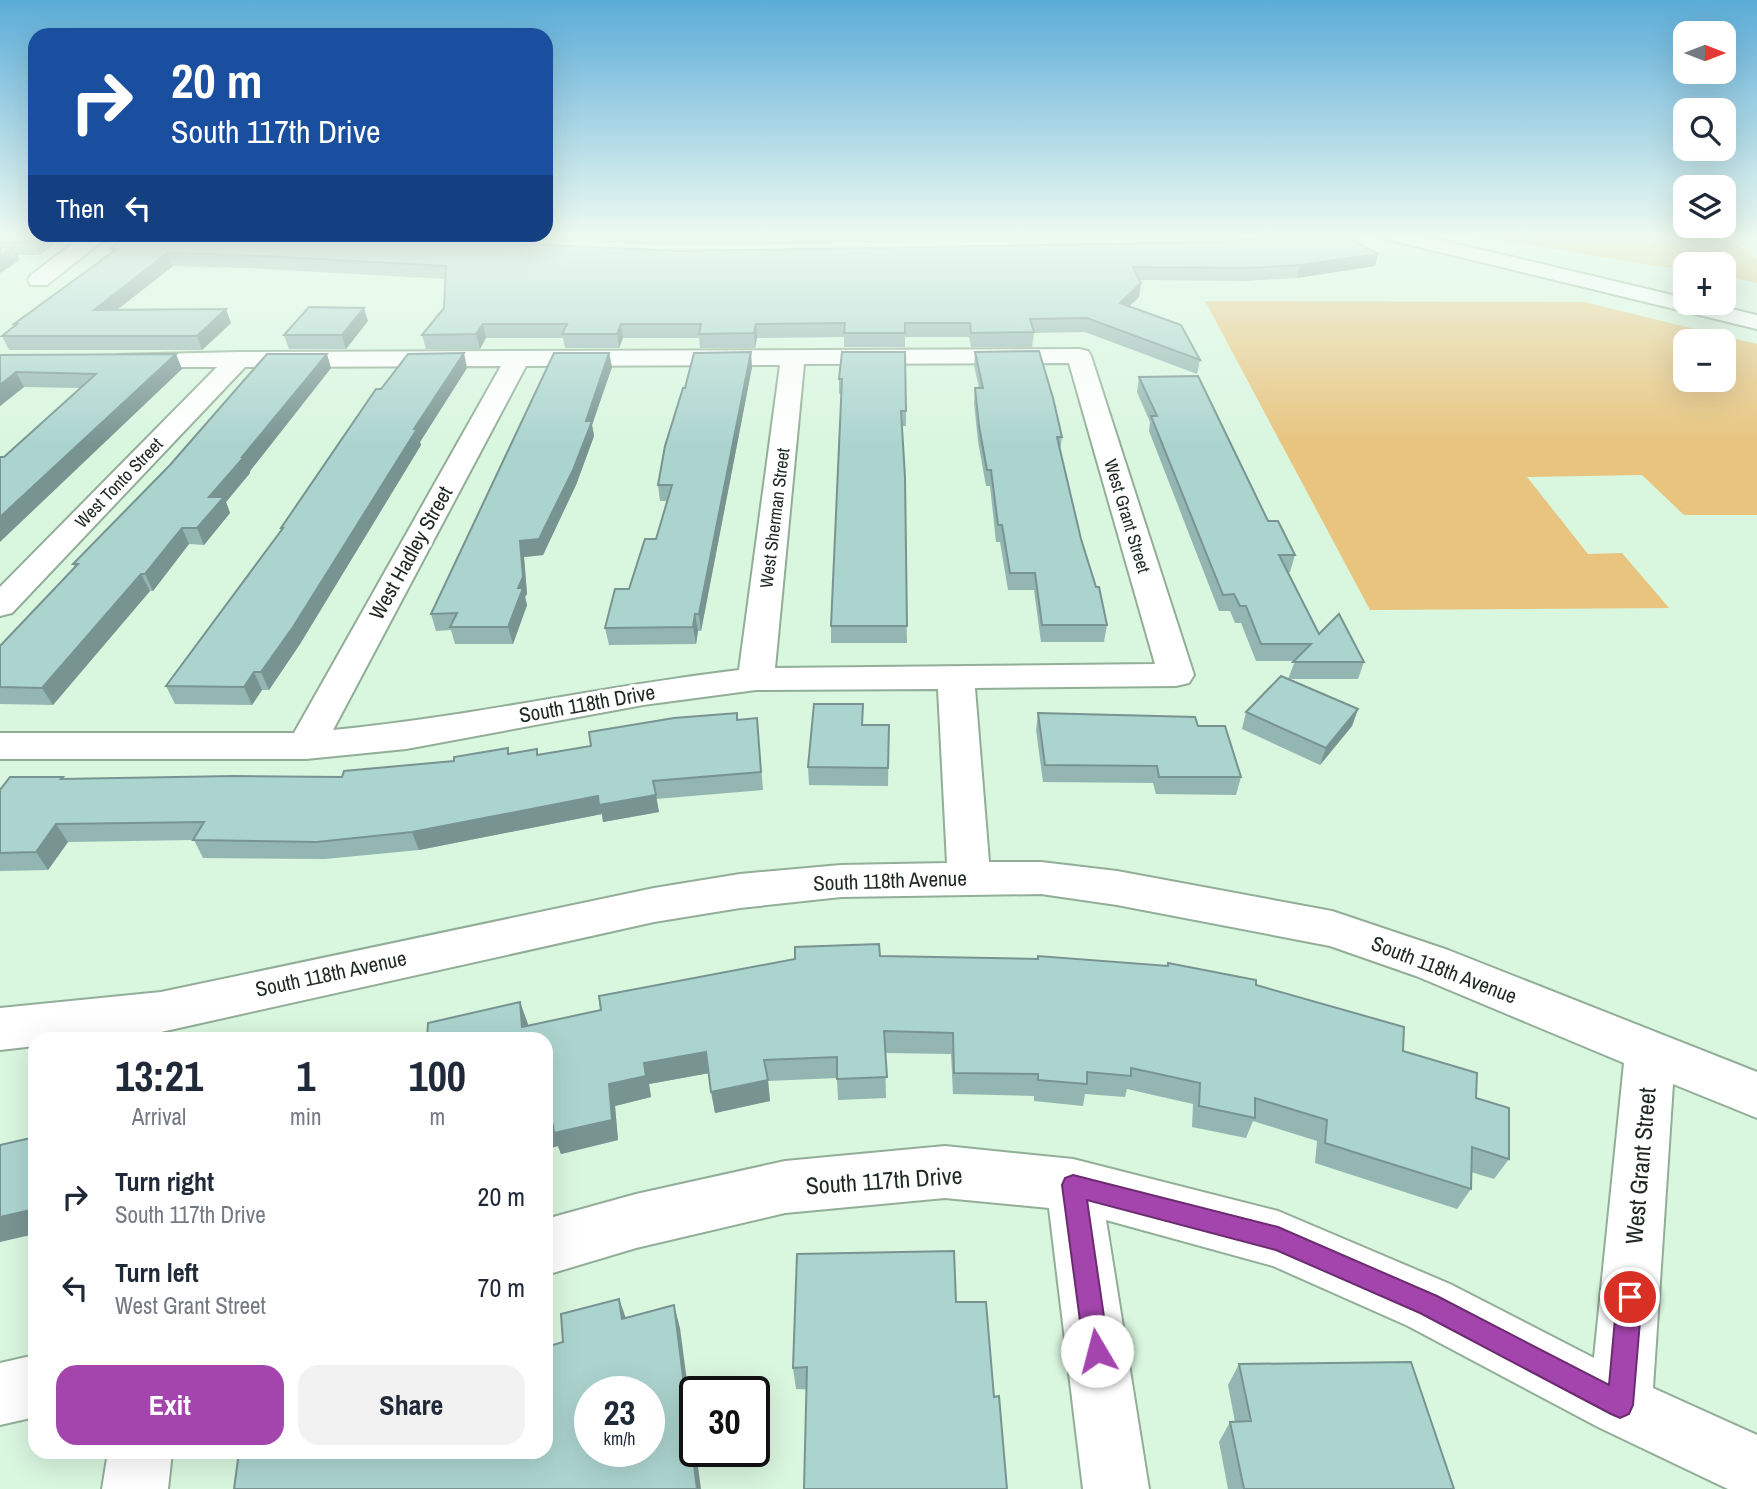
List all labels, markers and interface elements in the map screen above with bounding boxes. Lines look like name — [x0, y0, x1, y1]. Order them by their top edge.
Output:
north arrow — [1673, 21, 1736, 84]
map controls — [1673, 21, 1736, 392]
text: 20 m — [171, 47, 263, 113]
icon: right — [56, 56, 147, 147]
button: search — [1673, 98, 1736, 161]
text: South 117th Drive — [171, 110, 381, 153]
button: layers — [1673, 175, 1736, 238]
icon: left — [119, 189, 157, 227]
text: Then — [56, 191, 105, 226]
button: + — [1673, 252, 1736, 315]
button: − — [1673, 329, 1736, 392]
street label: West Tonto Street — [69, 432, 168, 533]
street label: West Sherman Street — [754, 447, 795, 589]
street label: West Grant Street — [1098, 456, 1157, 576]
street label: West Hadley Street — [362, 481, 459, 625]
street label: South 118th Drive — [517, 677, 657, 730]
street label: South 118th Avenue — [813, 863, 967, 898]
street label: South 118th Avenue — [1367, 928, 1521, 1011]
street label: South 118th Avenue — [253, 943, 409, 1004]
text: 13:21 — [115, 1048, 203, 1104]
text: 1 — [296, 1048, 315, 1104]
text: 100 — [409, 1048, 466, 1104]
street label: West Grant Street — [1617, 1086, 1663, 1246]
text: Arrival — [132, 1101, 186, 1132]
text: min — [290, 1101, 322, 1132]
text: m — [429, 1101, 445, 1132]
street label: South 117th Drive — [804, 1159, 963, 1201]
text: Turn right — [115, 1164, 214, 1199]
icon: right — [56, 1178, 94, 1216]
text: 20 m — [478, 1179, 525, 1214]
text: South 117th Drive — [115, 1199, 266, 1230]
text: Turn left — [115, 1255, 199, 1290]
pin — [1600, 1267, 1660, 1327]
icon: left — [56, 1269, 94, 1307]
text: 70 m — [478, 1270, 525, 1305]
icon: arrive — [1611, 1278, 1649, 1316]
text: West Grant Street — [115, 1290, 266, 1321]
position arrow — [1060, 1314, 1134, 1388]
button: Exit — [56, 1365, 284, 1445]
button: Share — [298, 1365, 525, 1445]
speed limit sign: 30 — [679, 1376, 770, 1467]
text: 23 — [604, 1389, 635, 1436]
text: km/h — [604, 1426, 636, 1451]

